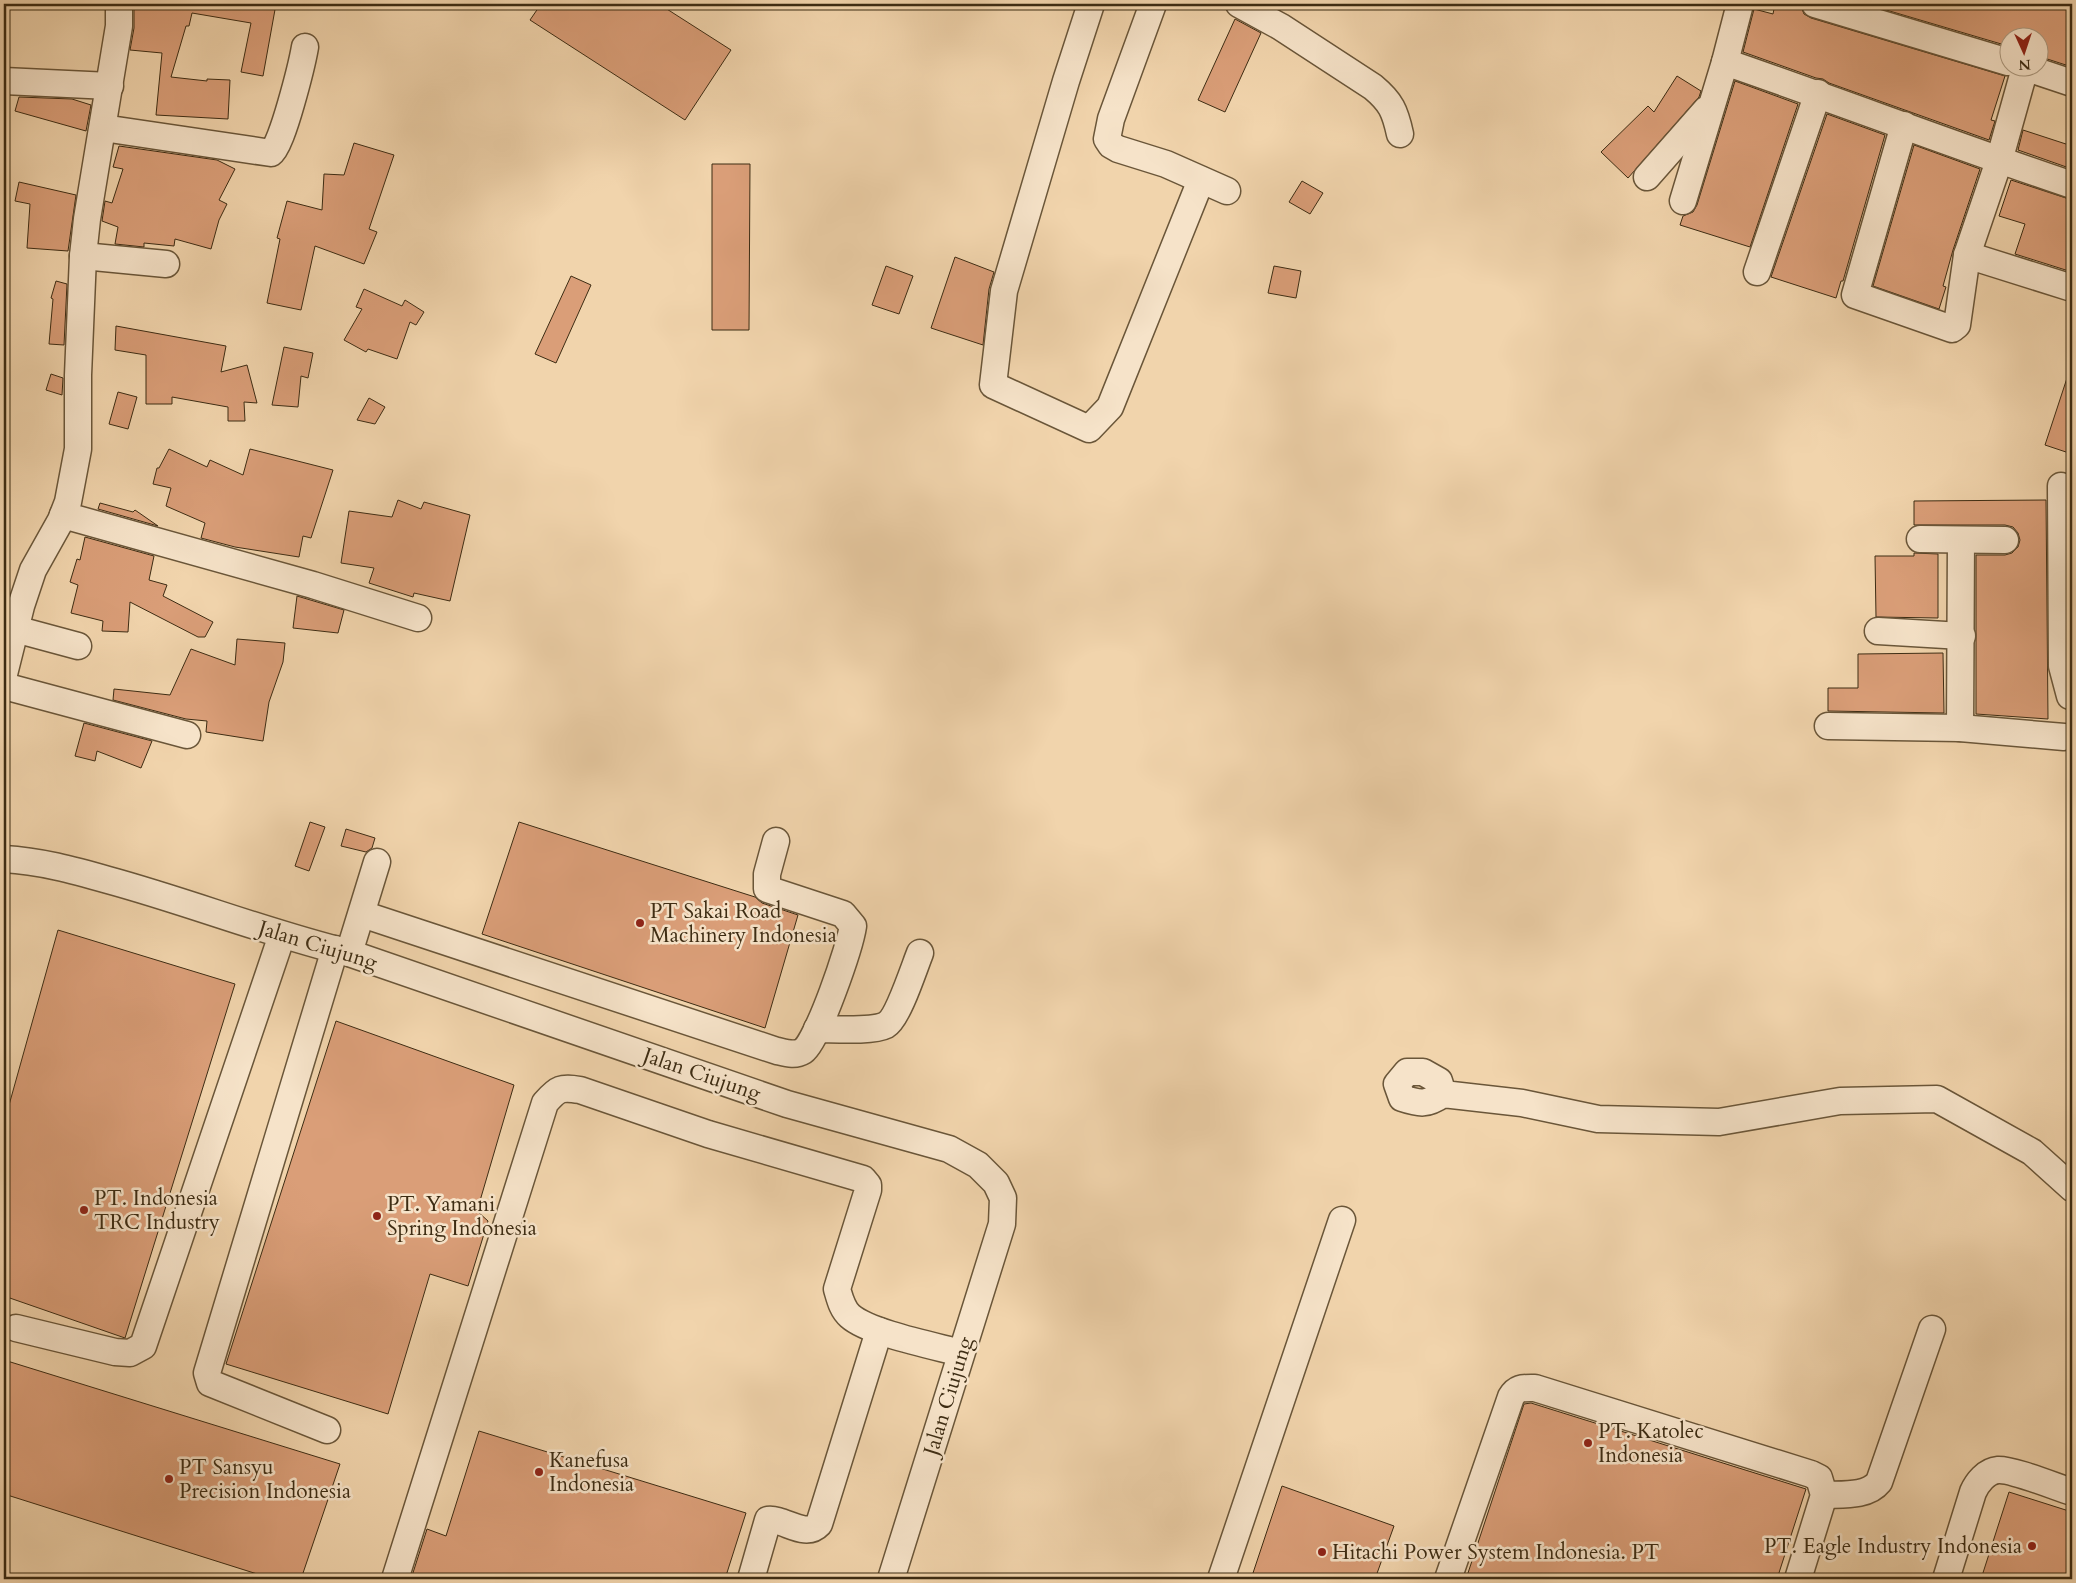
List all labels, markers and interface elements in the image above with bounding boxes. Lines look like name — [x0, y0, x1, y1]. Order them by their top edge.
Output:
north arrow — [1998, 28, 2048, 78]
text: N — [2018, 55, 2031, 74]
place label: PT Sakai Road Machinery Indonesia — [650, 897, 837, 950]
street label: Jalan Ciujung — [252, 913, 381, 977]
marker: PT Sakai Road Machinery Indonesia — [634, 917, 646, 929]
street label: Jalan Ciujung — [636, 1040, 765, 1108]
place label: PT. Indonesia TRC Industry — [94, 1184, 220, 1237]
place label: PT. Yamani Spring Indonesia — [387, 1190, 537, 1243]
marker: PT. Indonesia TRC Industry — [78, 1204, 90, 1216]
marker: PT. Yamani Spring Indonesia — [371, 1210, 383, 1222]
street label: Jalan Ciujung — [916, 1333, 980, 1462]
place label: PT. Katolec Indonesia — [1598, 1417, 1704, 1470]
marker: PT. Katolec Indonesia — [1582, 1437, 1594, 1449]
place label: Kanefusa Indonesia — [549, 1446, 634, 1499]
place label: PT Sansyu Precision Indonesia — [179, 1453, 351, 1506]
marker: Kanefusa Indonesia — [533, 1466, 545, 1478]
marker: PT Sansyu Precision Indonesia — [163, 1473, 175, 1485]
place label: PT. Eagle Industry Indonesia — [1764, 1532, 2022, 1561]
place label: Hitachi Power System Indonesia. PT — [1332, 1538, 1659, 1567]
marker: PT. Eagle Industry Indonesia — [2026, 1540, 2038, 1552]
marker: Hitachi Power System Indonesia. PT — [1316, 1546, 1328, 1558]

